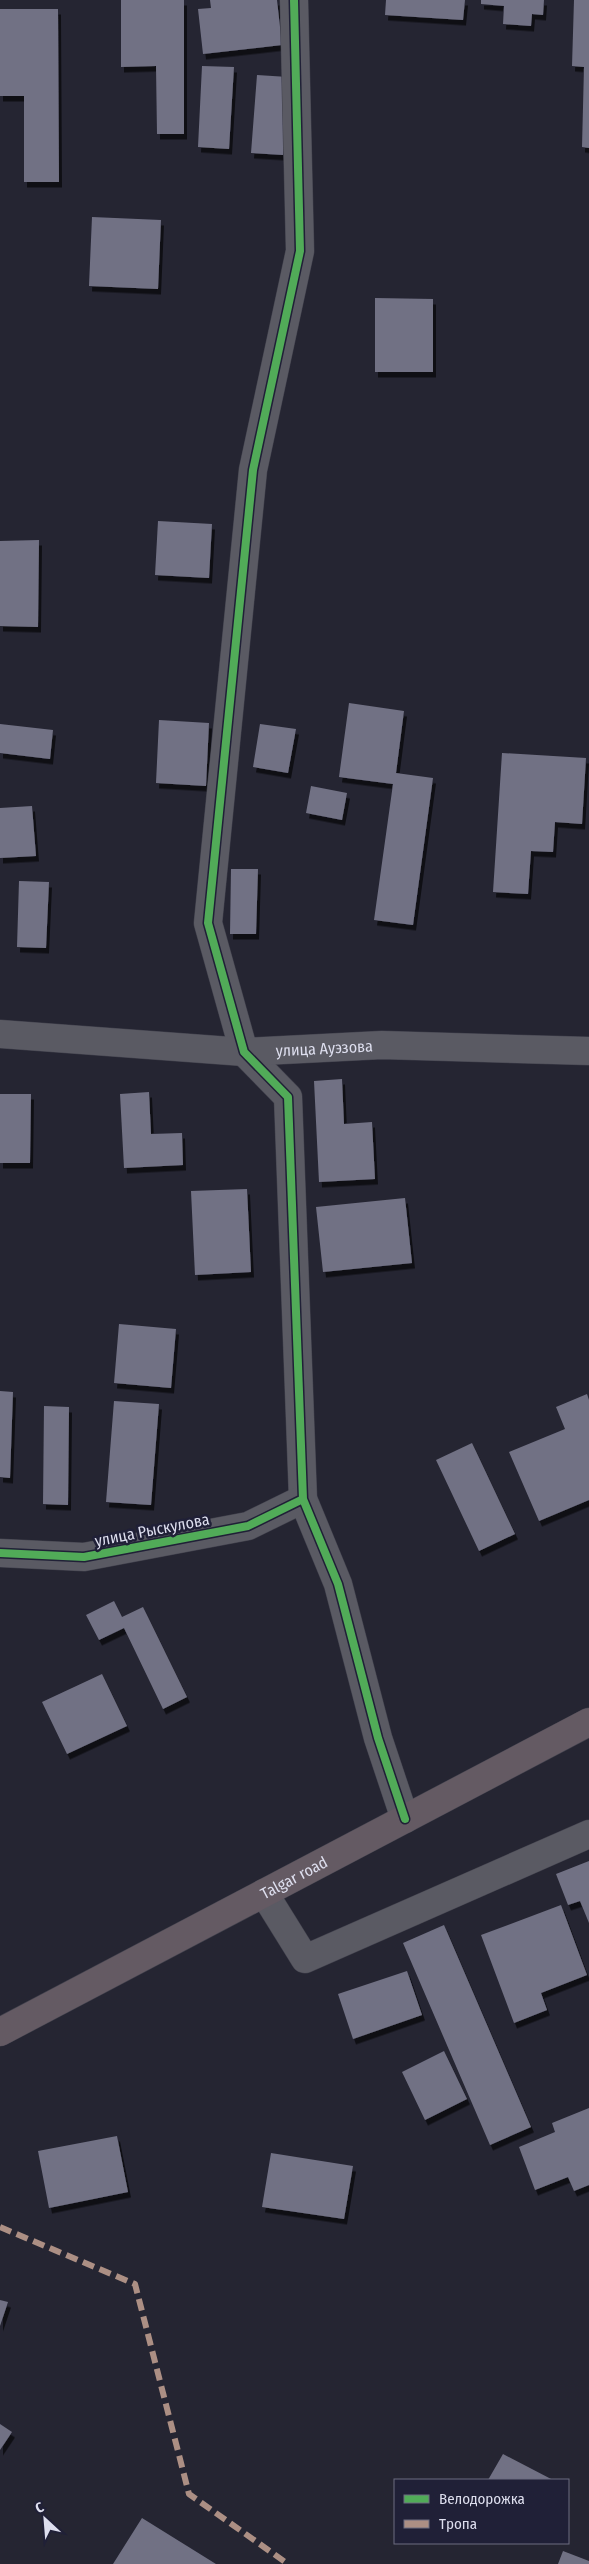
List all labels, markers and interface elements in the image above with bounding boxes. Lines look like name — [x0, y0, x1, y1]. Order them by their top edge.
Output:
street label: улица Ауэзова — [275, 1036, 373, 1060]
street label: улица Рыскулова — [93, 1510, 211, 1550]
street label: Talgar road — [257, 1852, 330, 1903]
legend — [394, 2479, 569, 2544]
text: Велодорожка — [439, 2490, 525, 2508]
north arrow — [20, 2494, 70, 2544]
text: С — [32, 2498, 47, 2517]
text: Тропа — [439, 2515, 477, 2533]

